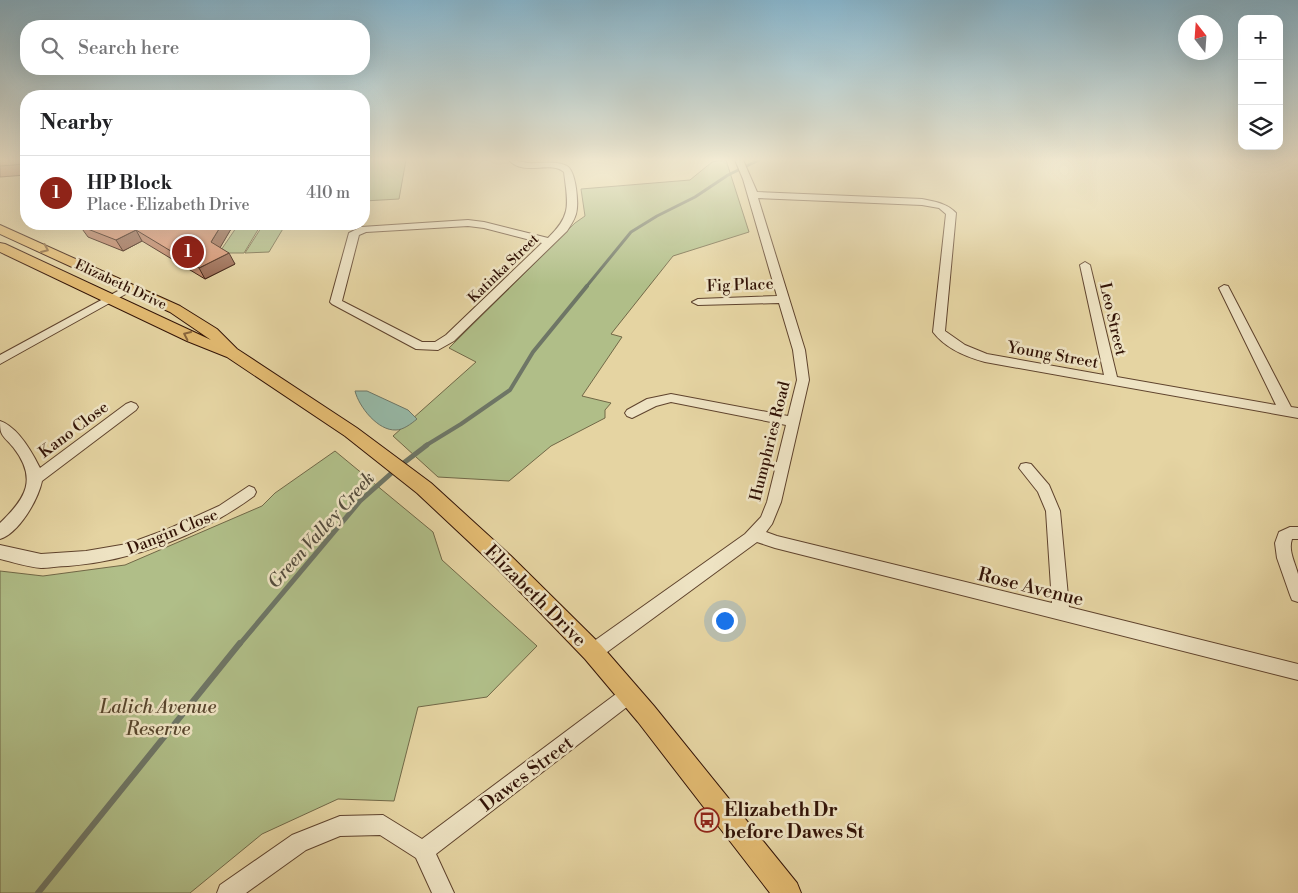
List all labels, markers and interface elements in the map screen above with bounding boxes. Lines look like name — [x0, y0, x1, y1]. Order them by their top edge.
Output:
north arrow — [1178, 15, 1223, 60]
map controls — [1238, 15, 1283, 150]
button: + — [1238, 15, 1283, 60]
search box — [20, 20, 370, 75]
icon: search — [38, 34, 66, 62]
text: Search here — [78, 36, 179, 60]
button: − — [1238, 60, 1283, 105]
button: layers — [1238, 105, 1283, 150]
text: Nearby — [40, 110, 113, 136]
text: HP Block — [87, 171, 172, 195]
text: 1 — [52, 183, 60, 203]
text: 410 m — [306, 183, 350, 203]
text: Place · Elizabeth Drive — [87, 195, 250, 215]
street label: Katinka Street — [465, 230, 543, 307]
pin: 1 — [172, 233, 204, 271]
one-way arrow — [39, 243, 48, 253]
street label: Elizabeth Drive — [72, 256, 169, 314]
street label: Fig Place — [706, 274, 774, 296]
street label: Leo Street — [1095, 281, 1131, 358]
one-way arrow — [183, 331, 192, 342]
street label: Young Street — [1005, 337, 1100, 373]
street label: Humphries Road — [745, 379, 795, 503]
street label: Kano Close — [35, 397, 112, 462]
water label: Green Valley Creek — [263, 467, 380, 593]
street label: Dangin Close — [124, 505, 221, 559]
street label: Elizabeth Drive — [479, 540, 591, 652]
street label: Rose Avenue — [975, 562, 1086, 612]
your location — [712, 608, 738, 634]
park label: Lalich Avenue Reserve — [99, 695, 216, 741]
street label: Dawes Street — [475, 731, 578, 817]
place label: Elizabeth Dr before Dawes St — [724, 798, 864, 844]
bus stop icon: Elizabeth Dr before Dawes St — [694, 807, 720, 833]

